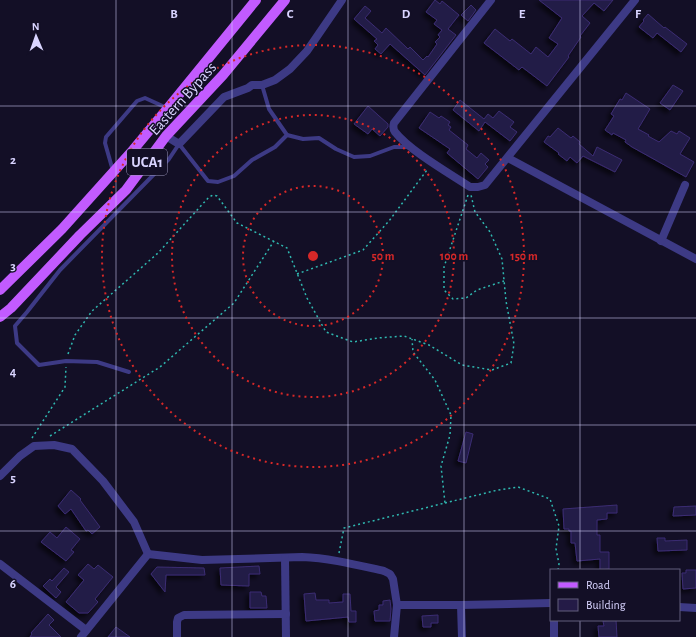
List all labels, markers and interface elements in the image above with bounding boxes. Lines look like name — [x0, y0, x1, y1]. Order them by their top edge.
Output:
text: B — [170, 8, 178, 21]
text: C — [287, 8, 294, 21]
text: D — [402, 8, 411, 21]
text: E — [519, 8, 526, 21]
text: F — [635, 8, 642, 21]
north arrow — [16, 16, 56, 56]
text: N — [32, 21, 40, 32]
street label: Eastern Bypass — [146, 59, 220, 139]
road number: UCA1 — [127, 149, 167, 175]
text: 2 — [10, 154, 16, 167]
centre of rings — [306, 249, 320, 263]
text: 50 m — [372, 250, 395, 262]
text: 100 m — [440, 250, 468, 262]
text: 150 m — [510, 250, 538, 262]
text: 3 — [10, 260, 16, 273]
text: 4 — [10, 366, 17, 379]
text: 5 — [10, 472, 16, 485]
legend — [550, 569, 680, 621]
text: 6 — [10, 578, 16, 591]
text: Road — [586, 579, 610, 591]
text: Building — [586, 599, 626, 611]

